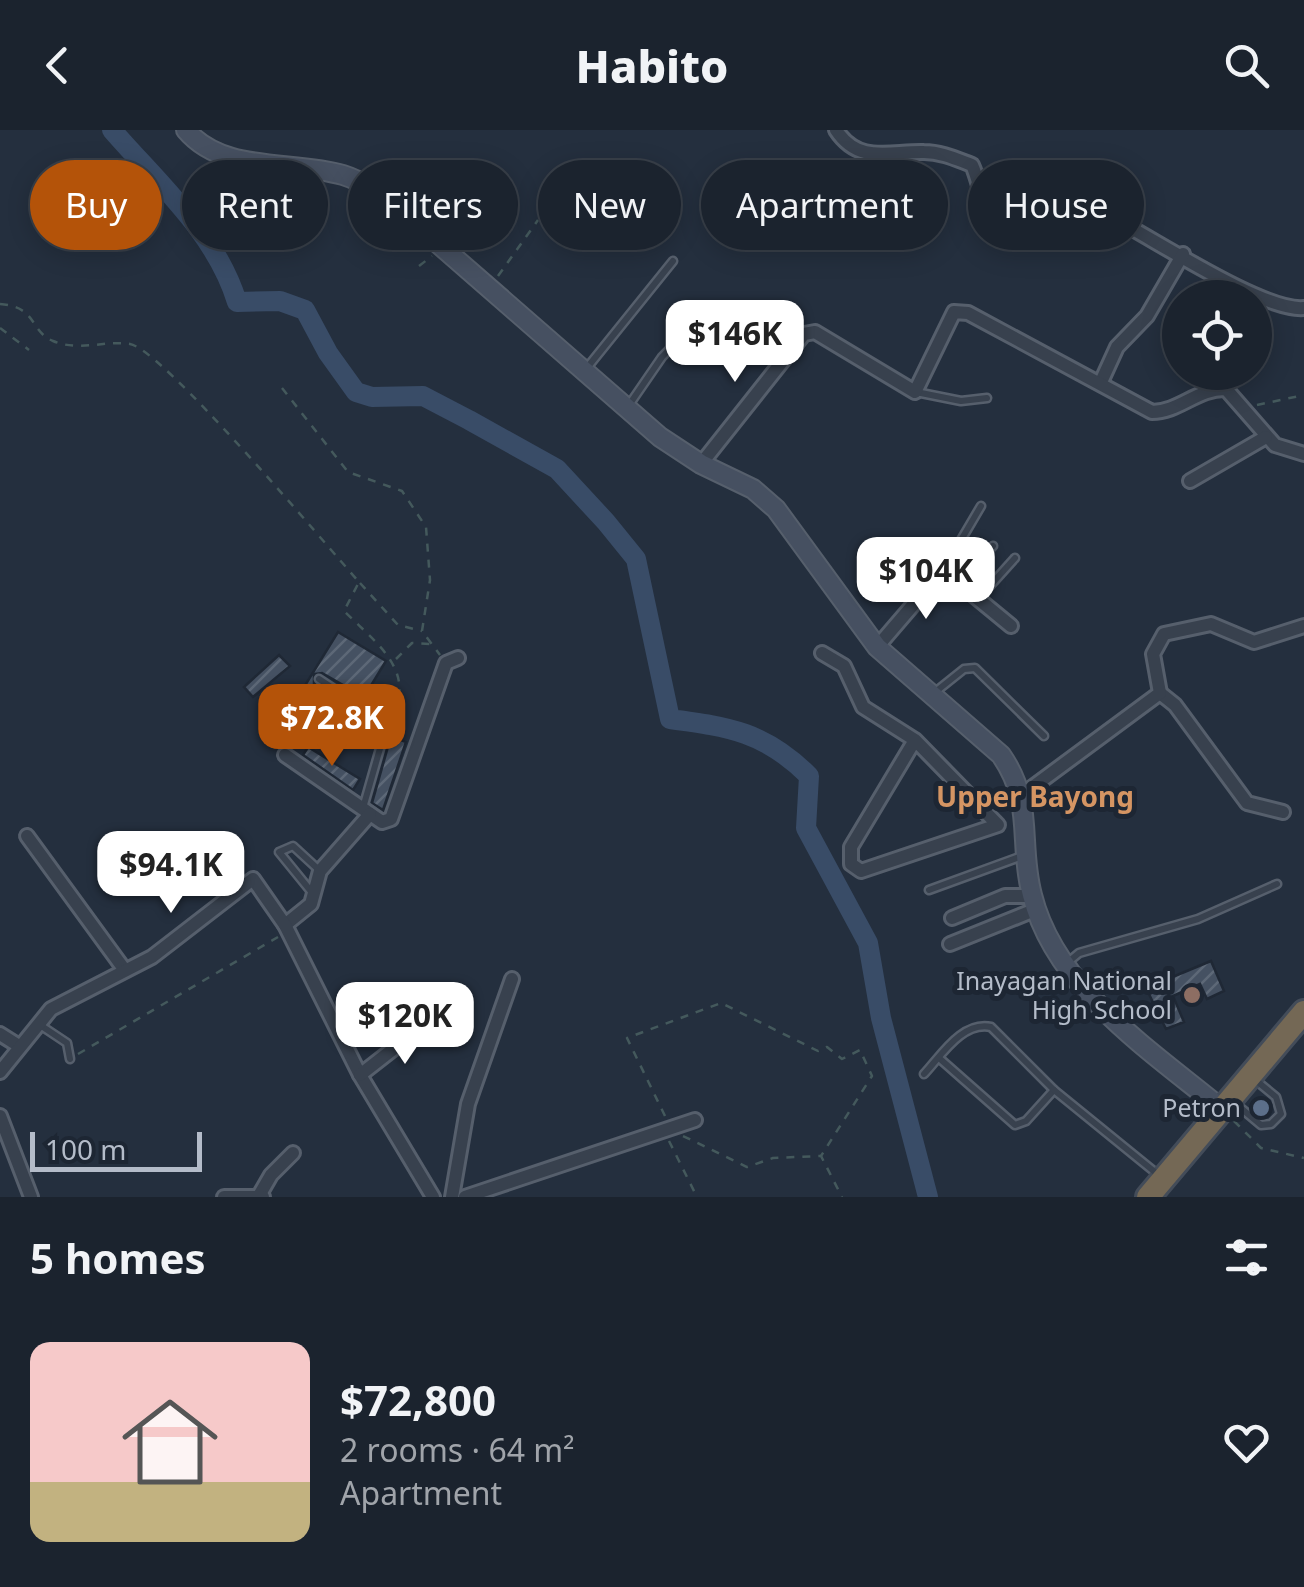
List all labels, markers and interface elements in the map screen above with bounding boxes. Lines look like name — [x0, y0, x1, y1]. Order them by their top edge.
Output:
text: Habito — [576, 35, 728, 96]
icon: back — [30, 38, 85, 93]
icon: search — [1219, 38, 1274, 93]
chip: Buy — [30, 160, 162, 250]
chip: Rent — [182, 160, 328, 250]
chip: Filters — [348, 160, 518, 250]
chip: New — [538, 160, 681, 250]
chip: Apartment — [701, 160, 948, 250]
chip: House — [968, 160, 1144, 250]
map controls — [1162, 280, 1272, 390]
button: locate — [1162, 280, 1272, 390]
pin: $146K — [665, 300, 805, 385]
text: $146K — [688, 311, 782, 354]
pin: $104K — [856, 537, 996, 622]
text: $104K — [879, 548, 973, 591]
pin: $72.8K — [251, 684, 413, 769]
text: $72.8K — [280, 695, 384, 738]
district label: Upper Bayong — [936, 777, 1134, 815]
pin: $94.1K — [90, 831, 252, 916]
text: $94.1K — [119, 842, 223, 885]
place label: Inayagan National High School — [956, 963, 1172, 1026]
pin: $120K — [335, 982, 475, 1067]
marker: Inayagan National High School — [1181, 984, 1203, 1006]
text: $120K — [358, 993, 452, 1036]
place label: Petron — [1162, 1090, 1241, 1124]
marker: Petron — [1250, 1097, 1272, 1119]
scale bar — [30, 1127, 202, 1172]
text: 100 m — [45, 1130, 127, 1168]
text: 5 homes — [30, 1229, 206, 1286]
icon: filters — [1219, 1230, 1274, 1285]
text: $72,800 — [340, 1371, 496, 1428]
icon: home — [110, 1382, 230, 1502]
icon: heart — [1219, 1415, 1274, 1470]
text: 2 rooms · 64 m² — [340, 1428, 574, 1471]
text: Apartment — [340, 1471, 502, 1514]

